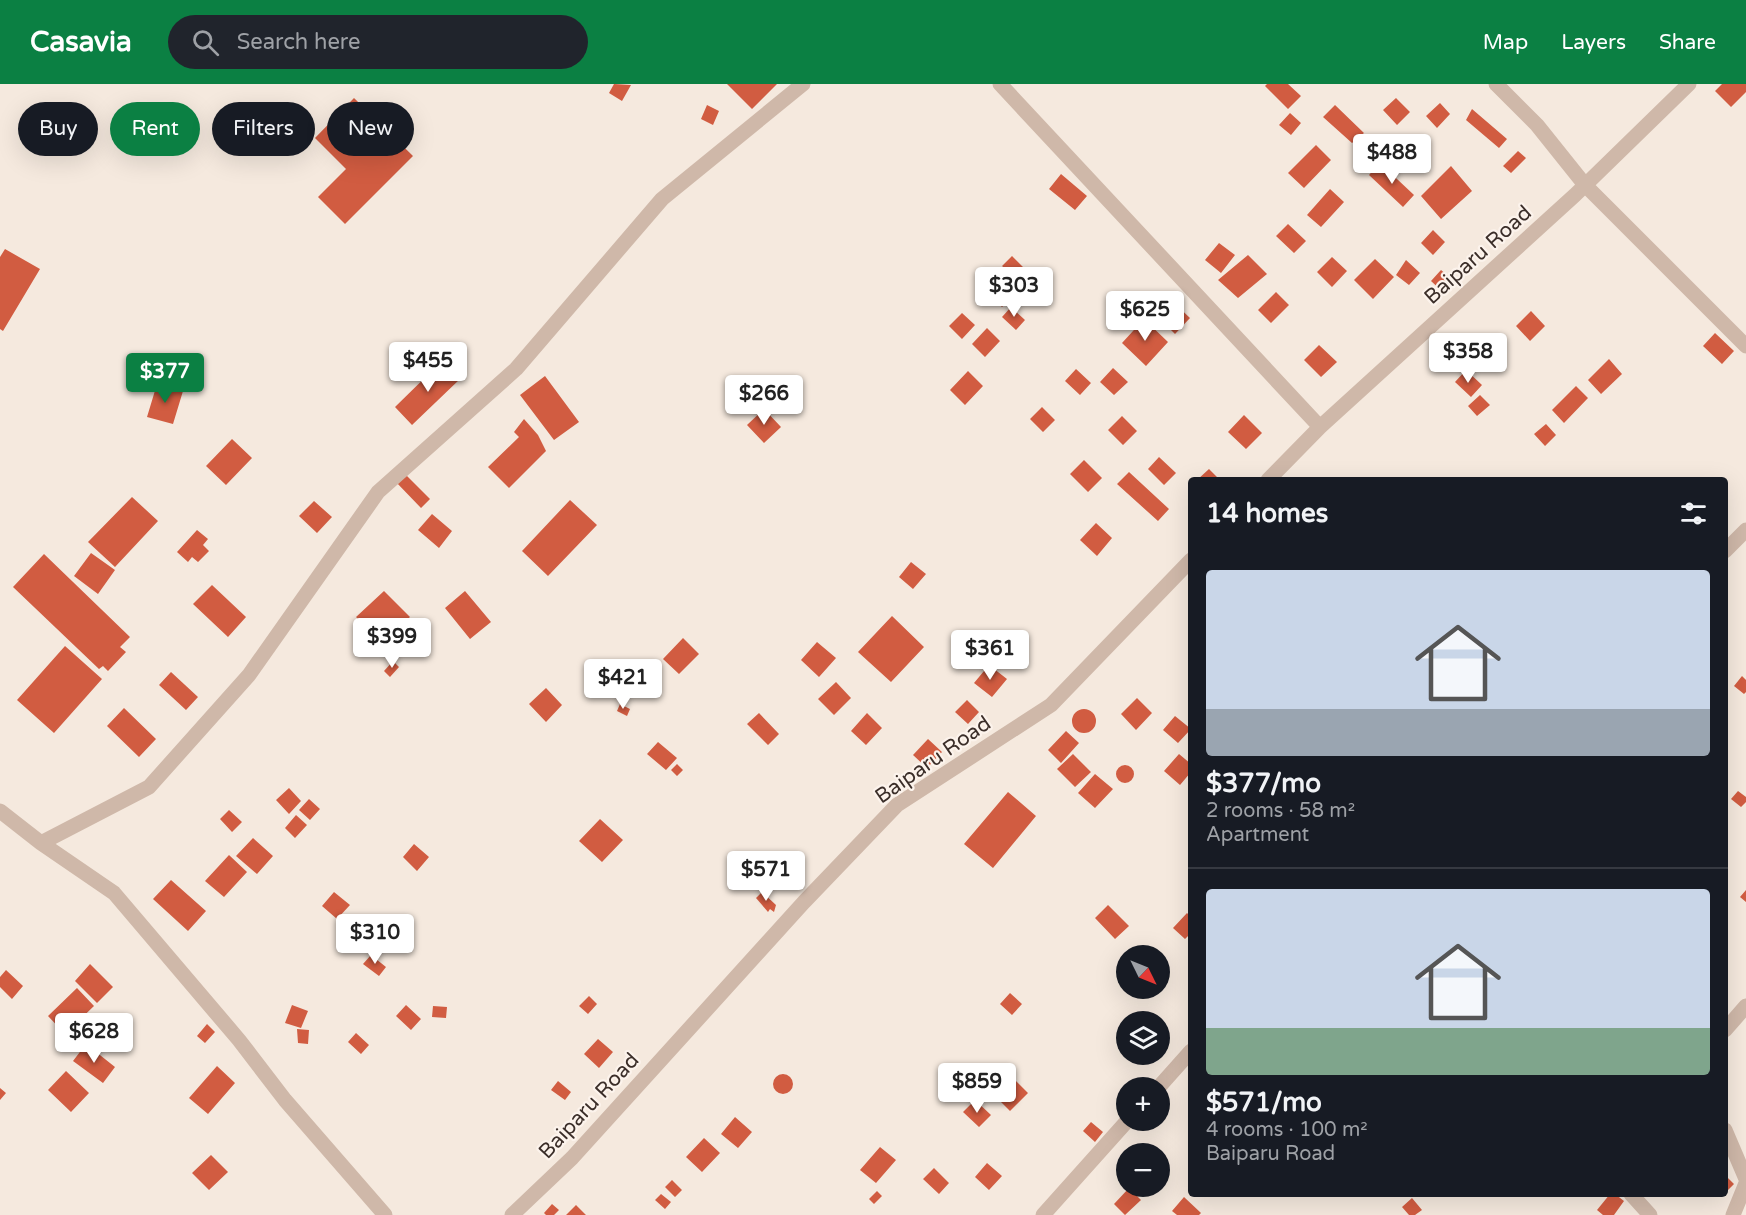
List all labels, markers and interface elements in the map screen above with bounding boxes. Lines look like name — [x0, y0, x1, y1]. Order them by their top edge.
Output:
search box — [168, 15, 588, 69]
text: Casavia — [30, 25, 132, 59]
icon: search — [189, 26, 222, 59]
text: Search here — [237, 29, 360, 55]
text: Map — [1483, 30, 1528, 55]
text: Layers — [1561, 30, 1626, 55]
text: Share — [1659, 30, 1716, 55]
chip: Buy — [18, 102, 98, 156]
chip: Rent — [110, 102, 200, 156]
chip: Filters — [212, 102, 315, 156]
chip: New — [327, 102, 414, 156]
pin: $488 — [1356, 134, 1428, 185]
text: $488 — [1367, 141, 1417, 165]
street label: Baiparu Road — [1419, 200, 1537, 310]
pin: $303 — [978, 267, 1050, 318]
text: $303 — [989, 274, 1039, 298]
pin: $625 — [1109, 291, 1181, 342]
text: $625 — [1120, 298, 1170, 322]
pin: $358 — [1432, 333, 1504, 384]
text: $358 — [1443, 340, 1493, 364]
pin: $455 — [392, 342, 464, 393]
text: $455 — [403, 349, 453, 373]
pin: $377 — [129, 353, 201, 404]
text: $377 — [140, 360, 190, 384]
pin: $266 — [728, 375, 800, 426]
text: $266 — [739, 382, 789, 406]
icon: filters — [1677, 497, 1710, 530]
text: 14 homes — [1206, 498, 1328, 529]
icon: home — [1404, 609, 1512, 717]
pin: $399 — [356, 618, 428, 669]
text: $399 — [367, 625, 417, 649]
pin: $361 — [954, 630, 1026, 681]
text: $361 — [965, 637, 1015, 661]
pin: $421 — [587, 659, 659, 710]
text: $421 — [598, 666, 648, 690]
street label: Baiparu Road — [870, 711, 996, 809]
text: $377/mo — [1206, 768, 1321, 799]
text: 2 rooms · 58 m² — [1206, 799, 1355, 823]
text: Apartment — [1206, 823, 1309, 847]
pin: $571 — [730, 851, 802, 902]
text: $571 — [741, 858, 791, 882]
pin: $310 — [339, 914, 411, 965]
text: $310 — [350, 921, 400, 945]
icon: home — [1404, 928, 1512, 1036]
north arrow — [1116, 945, 1170, 999]
map controls — [1116, 945, 1170, 1197]
button: layers — [1116, 1011, 1170, 1065]
pin: $628 — [58, 1013, 130, 1064]
text: $628 — [69, 1020, 119, 1044]
street label: Baiparu Road — [534, 1048, 644, 1164]
pin: $859 — [941, 1063, 1013, 1114]
text: $859 — [952, 1070, 1002, 1094]
button: + — [1116, 1077, 1170, 1131]
text: $571/mo — [1206, 1087, 1322, 1118]
text: 4 rooms · 100 m² — [1206, 1118, 1368, 1142]
text: Baiparu Road — [1206, 1142, 1335, 1166]
button: − — [1116, 1143, 1170, 1197]

